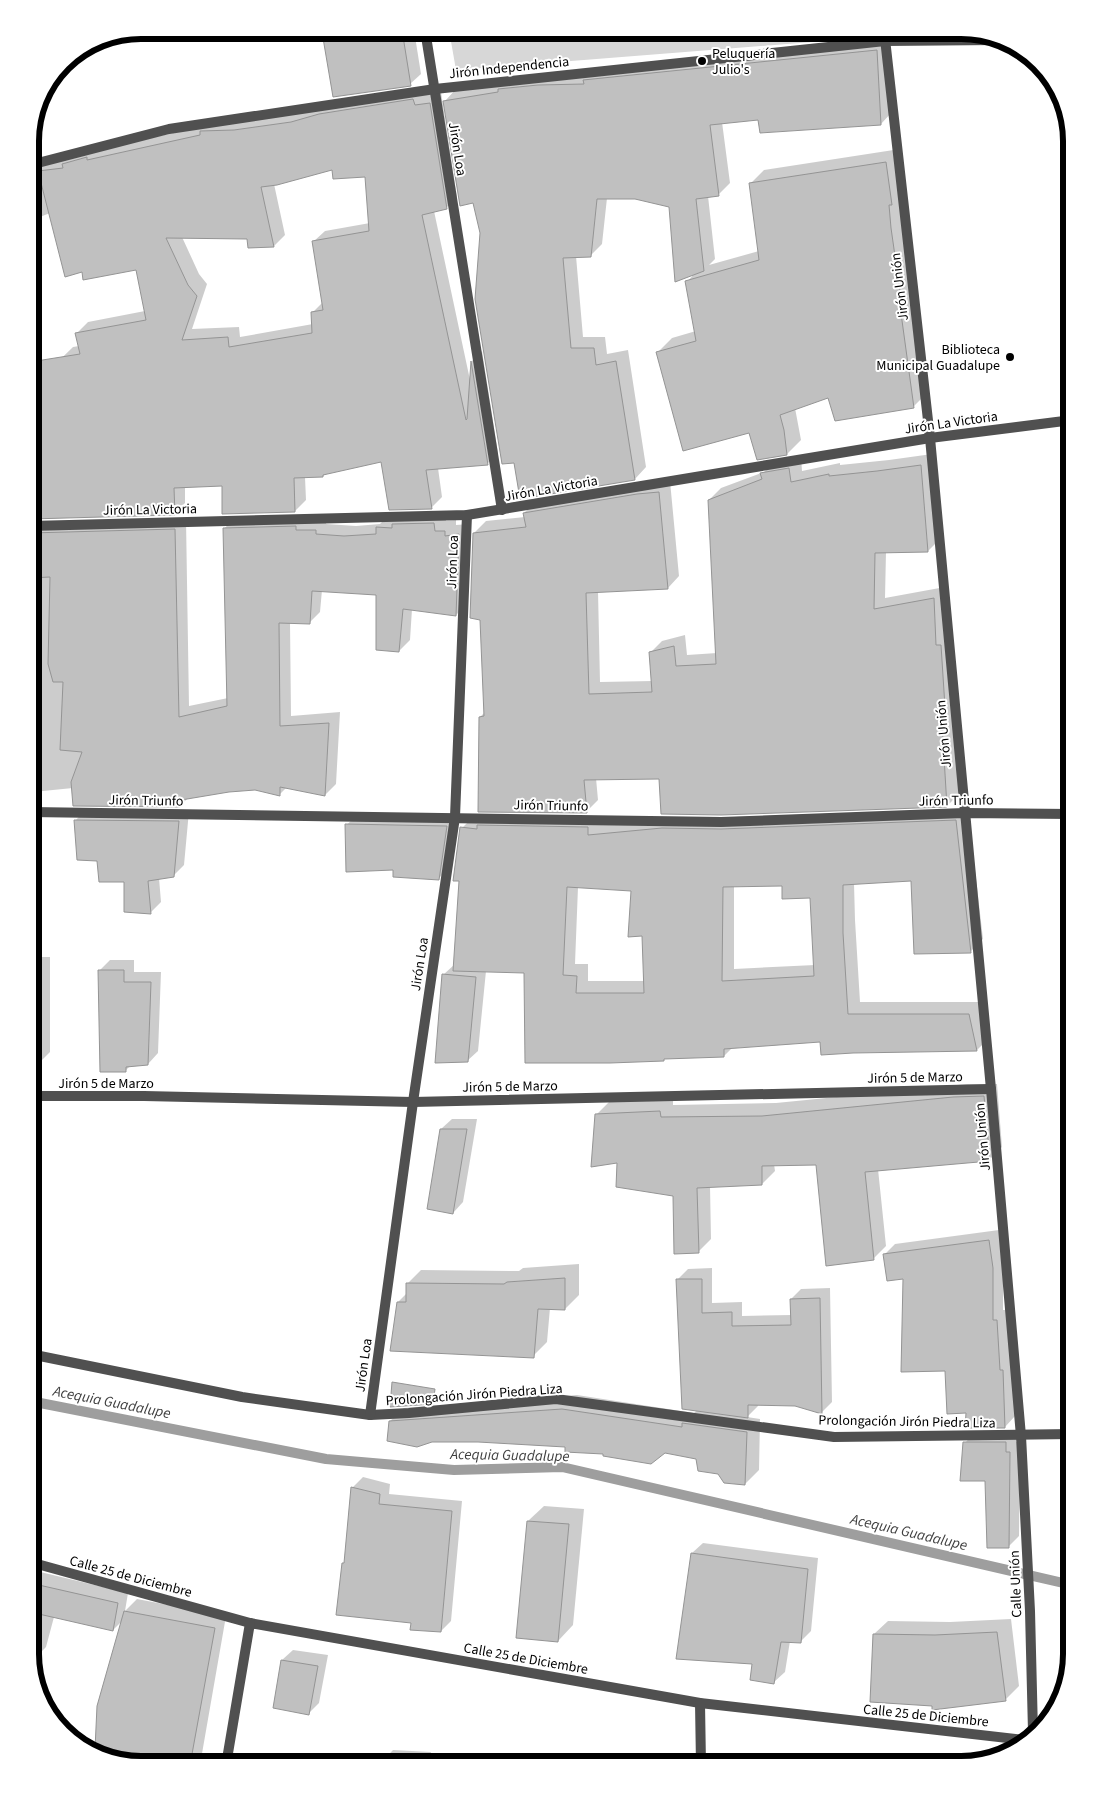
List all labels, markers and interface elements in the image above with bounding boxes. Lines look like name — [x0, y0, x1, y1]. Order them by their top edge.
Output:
place label: Peluquería Julio's — [712, 44, 775, 80]
street label: Jirón Independencia — [448, 52, 570, 84]
marker: Peluquería Julio's — [696, 55, 708, 67]
street label: Jirón Loa — [443, 121, 471, 177]
street label: Jirón Unión — [886, 252, 914, 322]
place label: Biblioteca Municipal Guadalupe — [876, 340, 1000, 376]
marker: Biblioteca Municipal Guadalupe — [1004, 351, 1016, 363]
street label: Jirón La Victoria — [903, 407, 999, 439]
street label: Jirón La Victoria — [503, 471, 599, 507]
street label: Jirón La Victoria — [103, 499, 197, 521]
street label: Jirón Loa — [442, 535, 464, 589]
street label: Jirón Unión — [931, 699, 957, 769]
street label: Jirón Triunfo — [108, 790, 184, 812]
street label: Jirón Triunfo — [918, 790, 994, 812]
street label: Jirón Triunfo — [513, 795, 589, 817]
street label: Jirón Loa — [406, 936, 434, 992]
street label: Jirón 5 de Marzo — [867, 1067, 963, 1089]
street label: Jirón 5 de Marzo — [58, 1074, 154, 1094]
street label: Jirón 5 de Marzo — [462, 1076, 558, 1098]
street label: Jirón Unión — [970, 1102, 996, 1172]
street label: Jirón Loa — [350, 1337, 378, 1393]
street label: Prolongación Jirón Piedra Liza — [385, 1379, 563, 1411]
water label: Acequia Guadalupe — [50, 1381, 172, 1424]
street label: Prolongación Jirón Piedra Liza — [818, 1410, 996, 1434]
water label: Acequia Guadalupe — [449, 1444, 570, 1467]
water label: Acequia Guadalupe — [847, 1509, 969, 1556]
street label: Calle Unión — [1005, 1550, 1027, 1618]
street label: Calle 25 de Diciembre — [67, 1551, 194, 1603]
street label: Calle 25 de Diciembre — [462, 1638, 590, 1680]
street label: Calle 25 de Diciembre — [862, 1699, 990, 1733]

